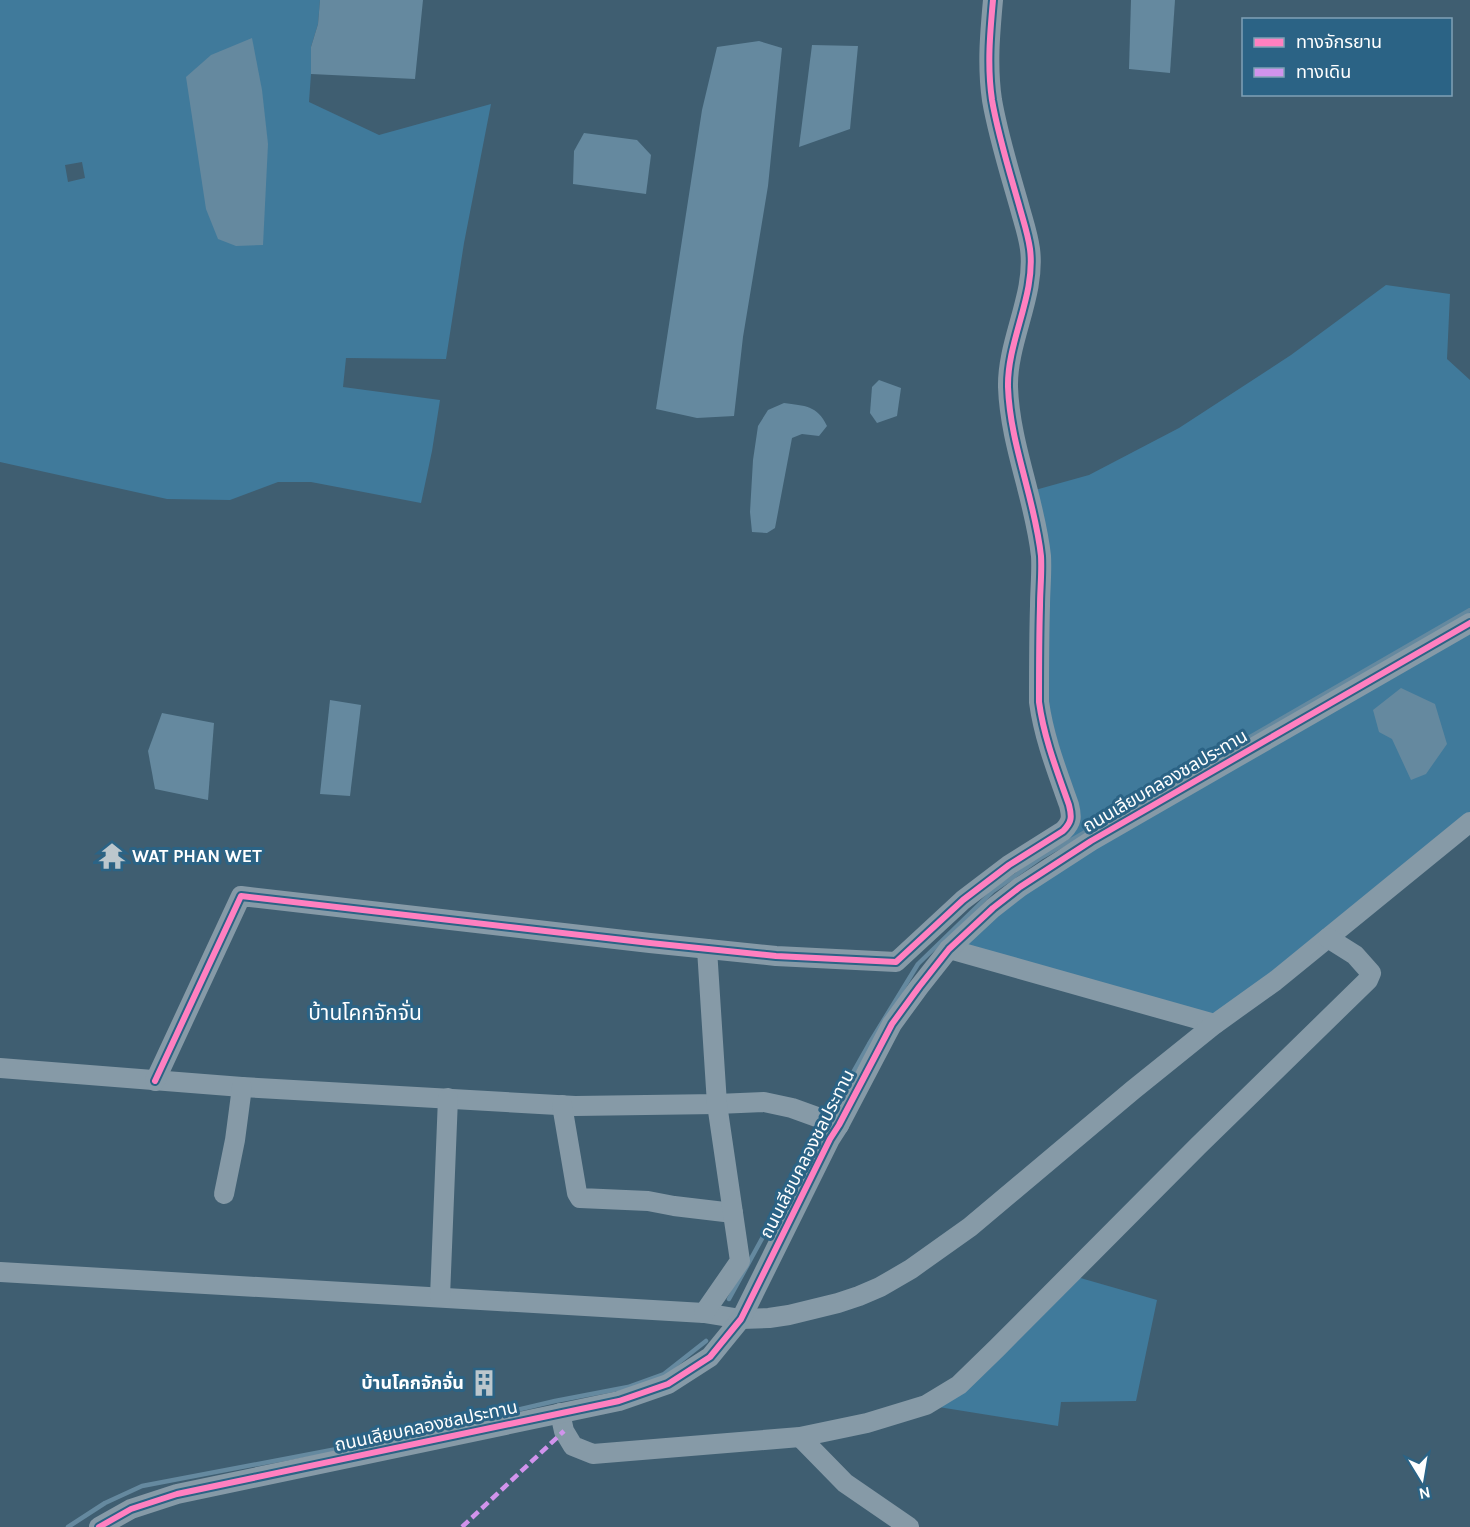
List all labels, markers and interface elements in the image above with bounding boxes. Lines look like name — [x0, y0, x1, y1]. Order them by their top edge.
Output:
legend — [1242, 18, 1452, 96]
text: ทางจักรยาน — [1296, 31, 1382, 53]
text: ทางเดิน — [1296, 61, 1351, 83]
street label: ถนนเลียบคลองชลประทาน — [1079, 725, 1251, 837]
temple icon: WAT PHAN WET — [97, 841, 127, 871]
place label: WAT PHAN WET — [132, 845, 262, 867]
district label: บ้านโคกจักจั่น — [308, 999, 422, 1025]
street label: ถนนเลียบคลองชลประทาน — [755, 1066, 859, 1242]
building icon: บ้านโคกจักจั่น — [469, 1368, 499, 1398]
place label: บ้านโคกจักจั่น — [361, 1371, 464, 1394]
street label: ถนนเลียบคลองชลประทาน — [333, 1396, 519, 1456]
north arrow — [1392, 1449, 1452, 1509]
text: N — [1417, 1483, 1432, 1504]

